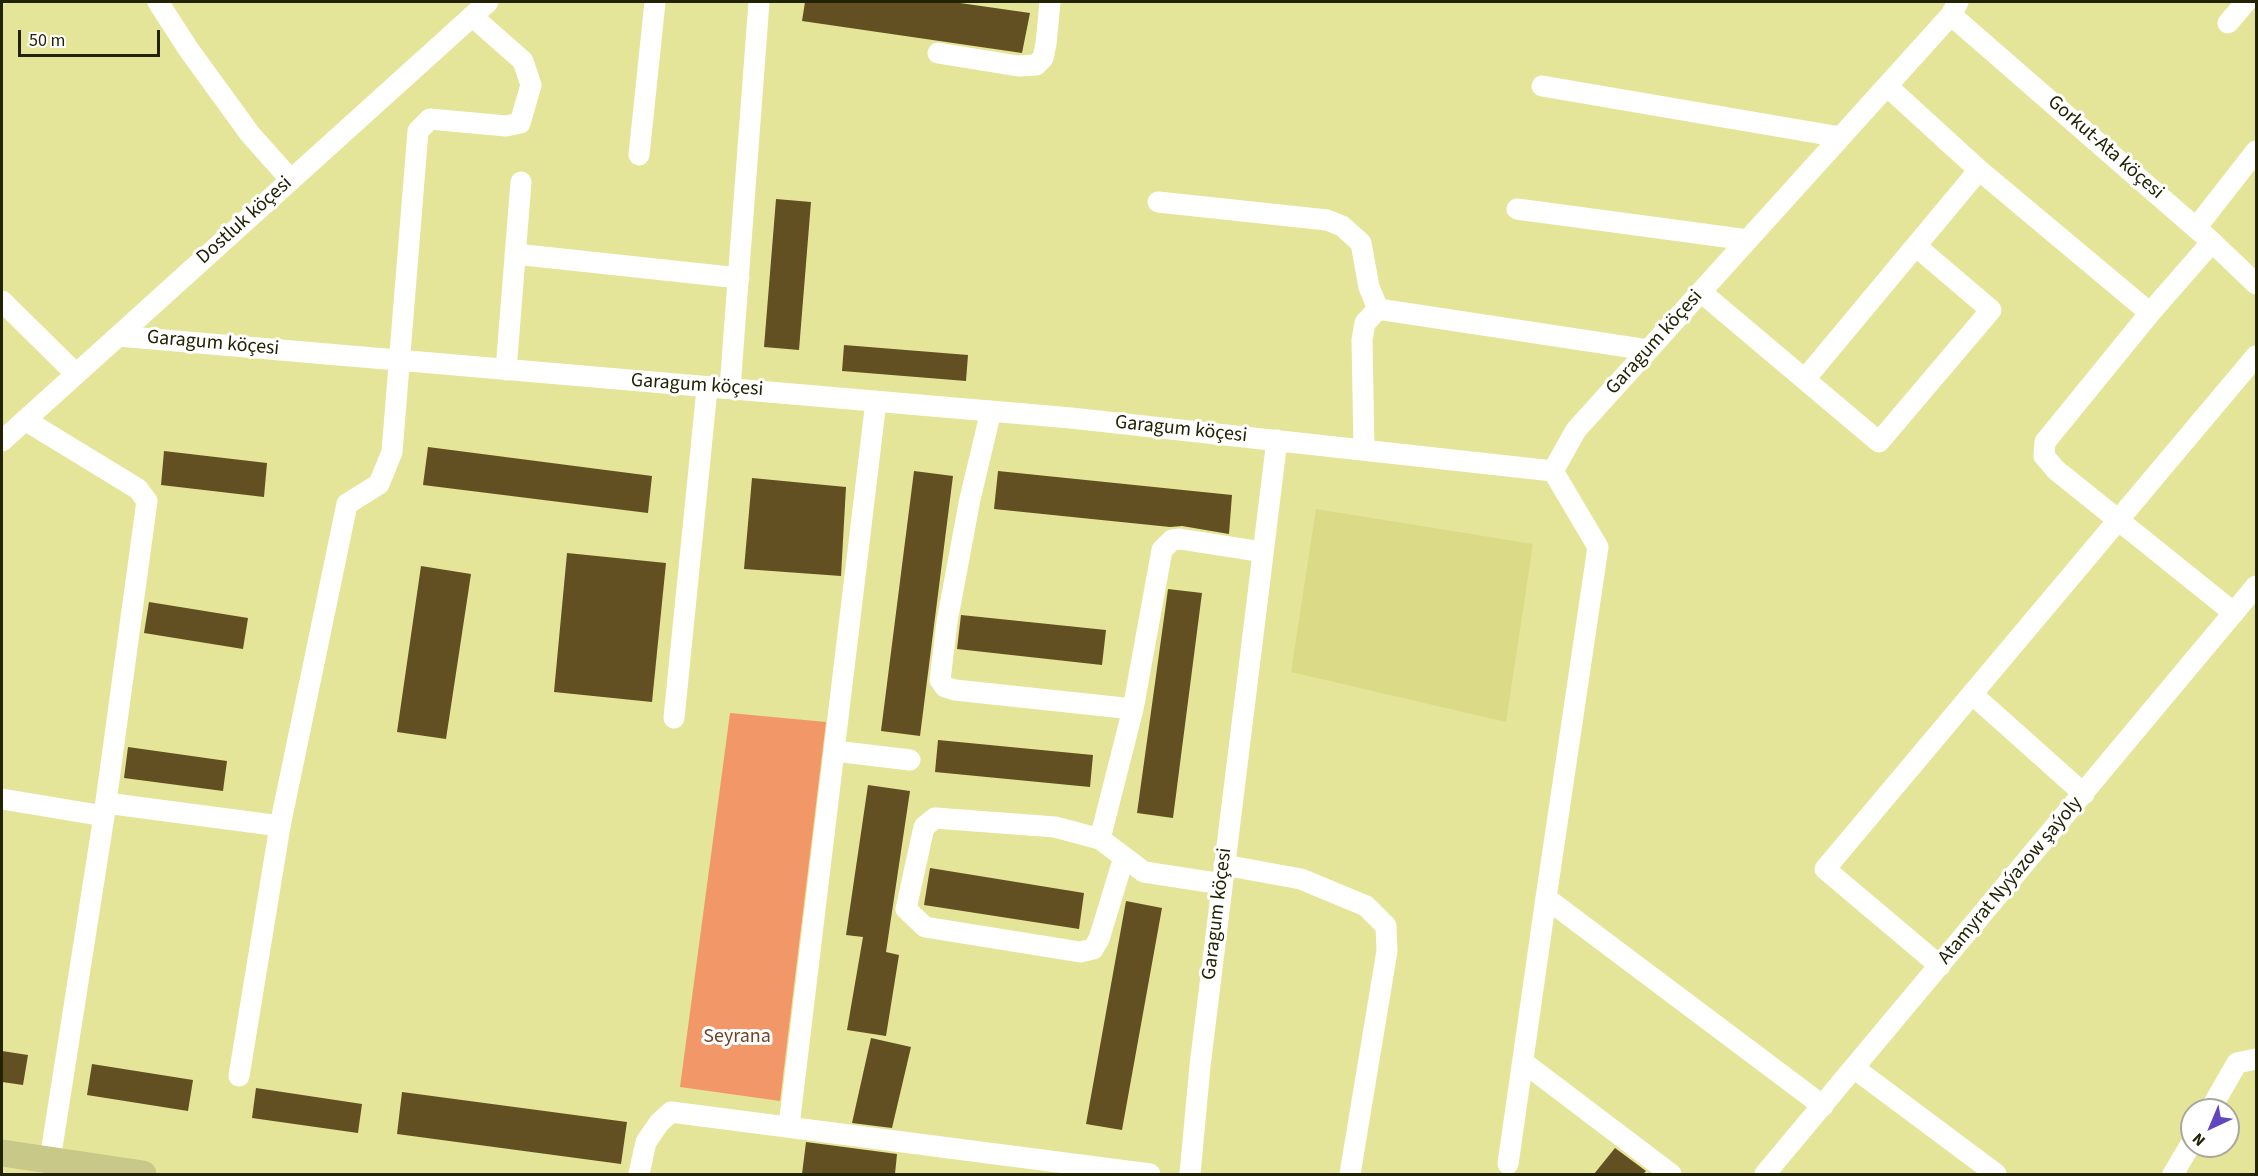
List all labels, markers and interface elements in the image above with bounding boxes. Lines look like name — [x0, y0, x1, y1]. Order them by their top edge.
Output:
scale bar — [21, 18, 164, 56]
text: 50 m — [29, 28, 65, 53]
street label: Gorkut-Ata köçesi — [2042, 91, 2168, 205]
street label: Dostluk köçesi — [192, 172, 298, 270]
street label: Garagum köçesi — [1602, 286, 1708, 400]
street label: Garagum köçesi — [146, 326, 280, 362]
street label: Garagum köçesi — [630, 369, 764, 403]
street label: Garagum köçesi — [1114, 411, 1248, 449]
street label: Atamyrat Nyýazow şaýoly — [1934, 792, 2088, 970]
street label: Garagum köçesi — [1198, 847, 1238, 981]
park label: Seyrana — [703, 1026, 771, 1050]
north arrow — [2180, 1098, 2240, 1158]
text: N — [2187, 1128, 2210, 1151]

